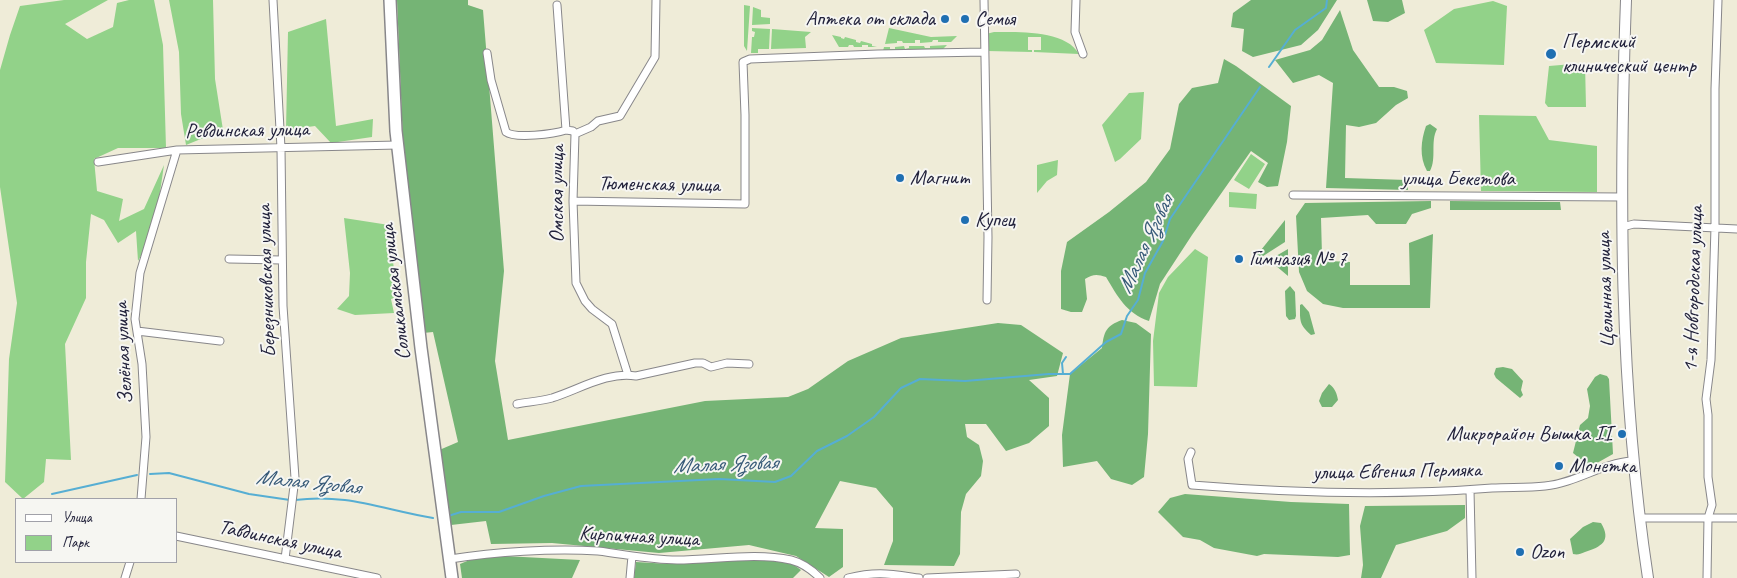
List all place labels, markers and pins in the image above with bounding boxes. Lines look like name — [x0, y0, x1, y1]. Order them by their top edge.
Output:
place label: Аптека от склада — [806, 6, 935, 32]
place label: Семья — [975, 6, 1015, 32]
marker: Аптека от склада — [939, 13, 951, 25]
marker: Семья — [959, 13, 971, 25]
place label: Пермский клинический центр — [1562, 29, 1696, 79]
marker: Пермский клинический центр — [1544, 47, 1558, 61]
place label: Магнит — [910, 165, 970, 191]
marker: Магнит — [894, 172, 906, 184]
place label: Купец — [975, 207, 1015, 233]
marker: Купец — [959, 214, 971, 226]
place label: Гимназия № 7 — [1249, 246, 1347, 272]
marker: Гимназия № 7 — [1233, 253, 1245, 265]
place label: Микрорайон Вышка II — [1446, 421, 1612, 447]
marker: Микрорайон Вышка II — [1616, 428, 1628, 440]
place label: Монетка — [1569, 453, 1636, 479]
marker: Монетка — [1553, 460, 1565, 472]
place label: Ozon — [1530, 539, 1565, 565]
marker: Ozon — [1514, 546, 1526, 558]

